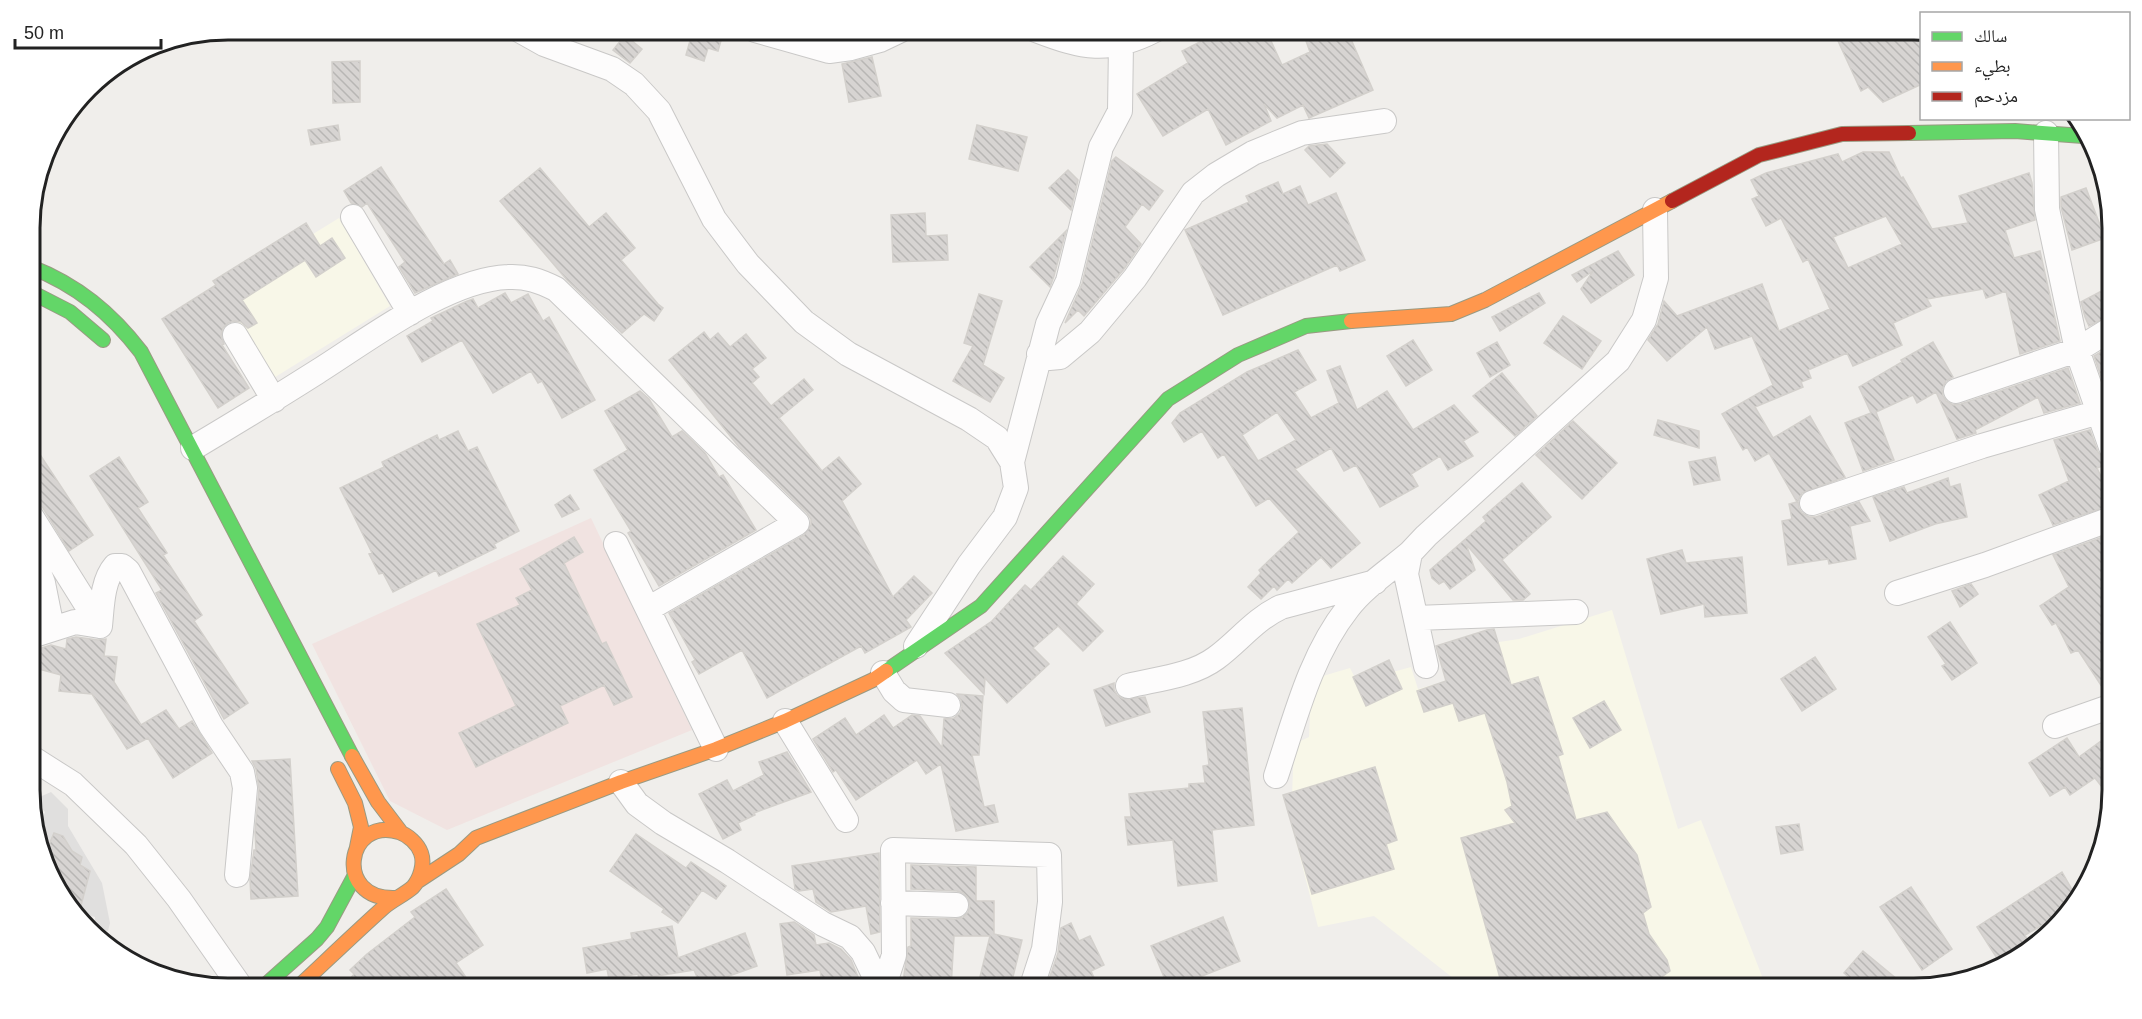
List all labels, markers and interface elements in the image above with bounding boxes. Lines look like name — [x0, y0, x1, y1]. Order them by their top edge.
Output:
scale bar — [15, 12, 160, 50]
legend — [1920, 12, 2130, 120]
text: 50 m — [24, 23, 64, 43]
text: سالك — [1974, 26, 2007, 46]
text: بطيء — [1974, 56, 2011, 81]
text: مزدحم — [1974, 86, 2018, 108]

